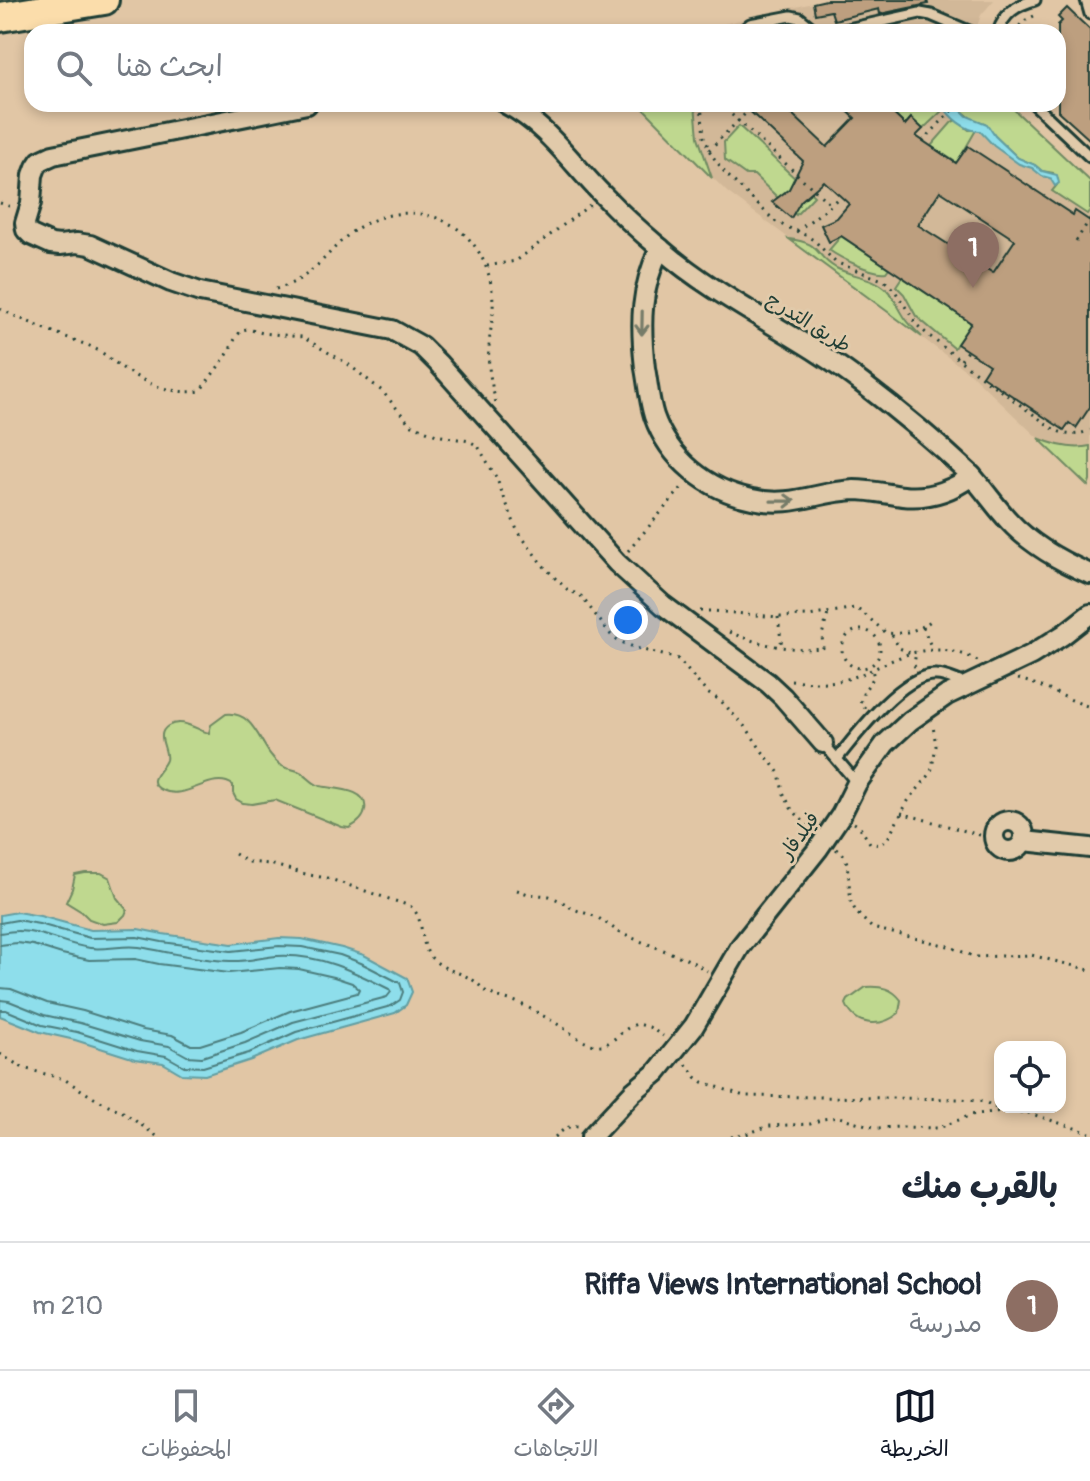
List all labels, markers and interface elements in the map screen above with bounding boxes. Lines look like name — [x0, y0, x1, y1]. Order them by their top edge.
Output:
search box — [24, 24, 1066, 112]
icon: search — [52, 46, 96, 90]
text: ابحث هنا — [116, 48, 223, 85]
pin: 1 — [947, 222, 999, 288]
street label: طريق التدرج — [761, 287, 856, 359]
one-way arrow — [634, 309, 650, 336]
one-way arrow — [769, 494, 796, 509]
your location — [608, 600, 648, 640]
street label: فيلدفار — [773, 807, 825, 865]
map controls — [994, 1041, 1066, 1113]
button: locate — [994, 1041, 1066, 1113]
text: بالقرب منك — [902, 1166, 1058, 1209]
text: Riffa Views International School — [584, 1266, 982, 1303]
text: 210 m — [32, 1290, 103, 1322]
text: 1 — [1027, 1290, 1037, 1322]
text: مدرسة — [910, 1308, 982, 1340]
tab: المحفوظات — [141, 1384, 232, 1468]
tab: الاتجاهات — [513, 1384, 598, 1468]
tab: الخريطة — [880, 1384, 949, 1468]

